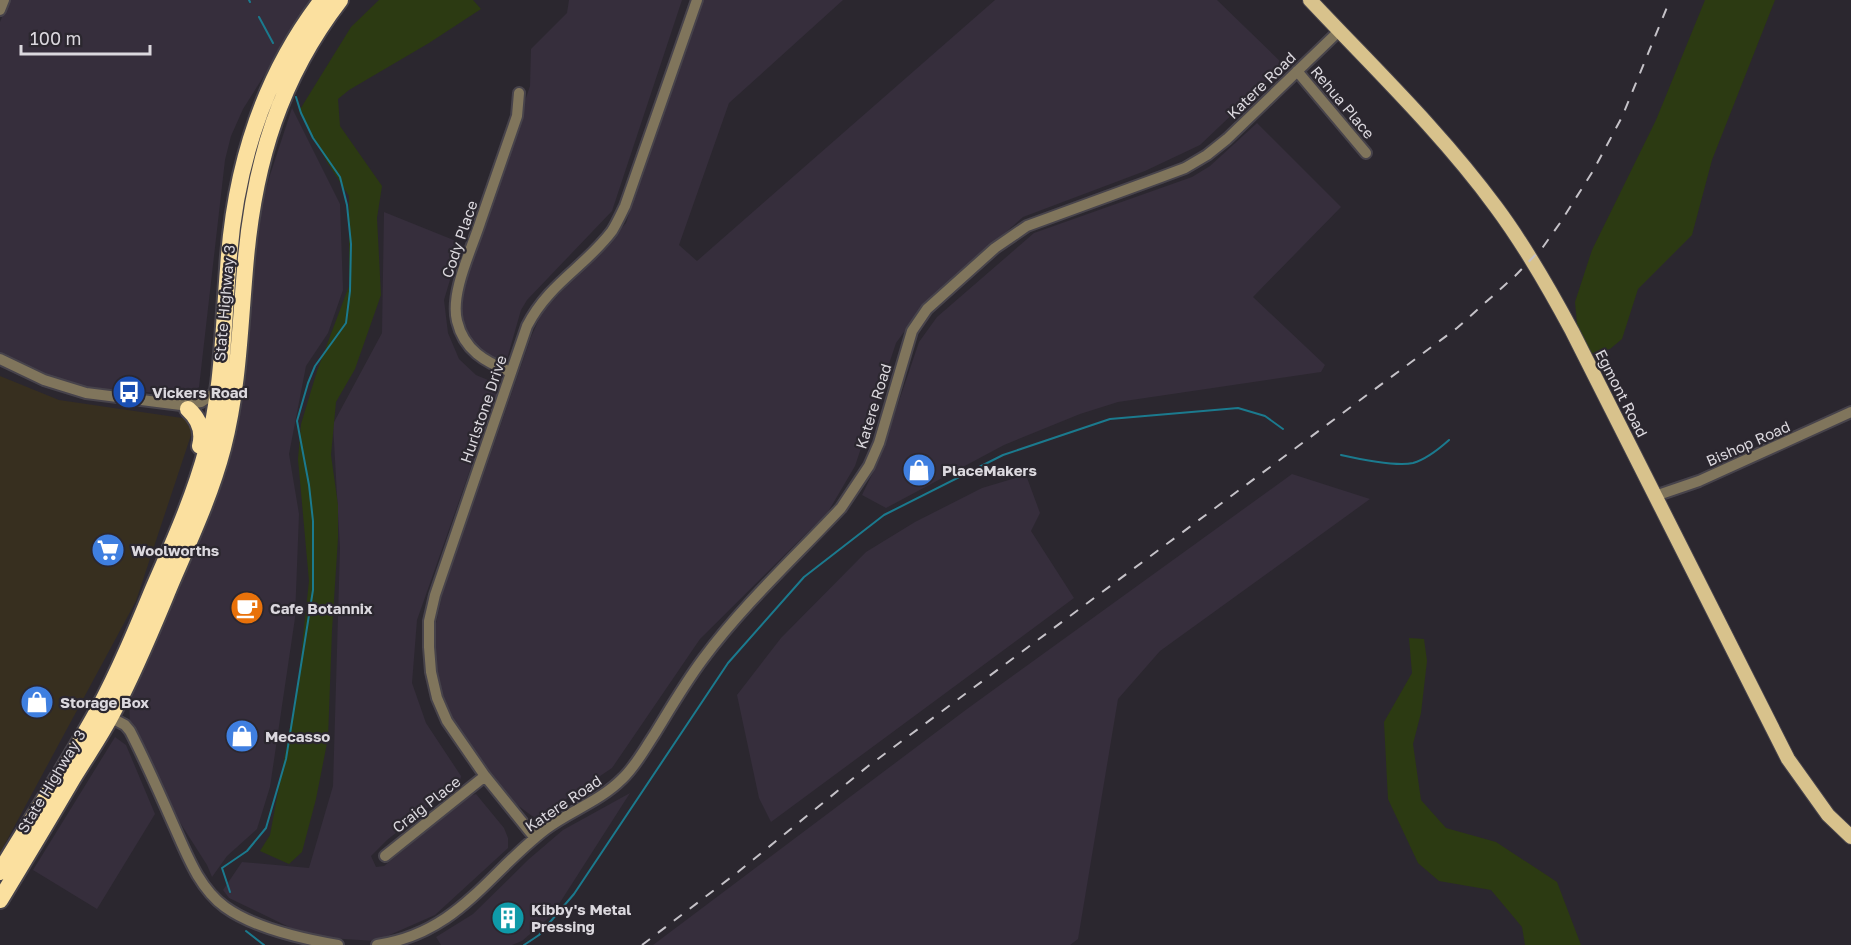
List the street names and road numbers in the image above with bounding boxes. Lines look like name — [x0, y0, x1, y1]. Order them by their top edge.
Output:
street label: Katere Road — [1223, 48, 1299, 122]
street label: Rehua Place — [1307, 62, 1379, 142]
street label: Cody Place — [437, 198, 481, 280]
street label: State Highway 3 — [210, 244, 238, 362]
street label: Egmont Road — [1592, 346, 1652, 440]
street label: Hurlstone Drive — [456, 352, 510, 465]
street label: Katere Road — [852, 361, 894, 451]
street label: Bishop Road — [1703, 416, 1793, 470]
street label: State Highway 3 — [13, 726, 89, 836]
street label: Katere Road — [521, 771, 605, 835]
street label: Craig Place — [388, 772, 464, 836]

